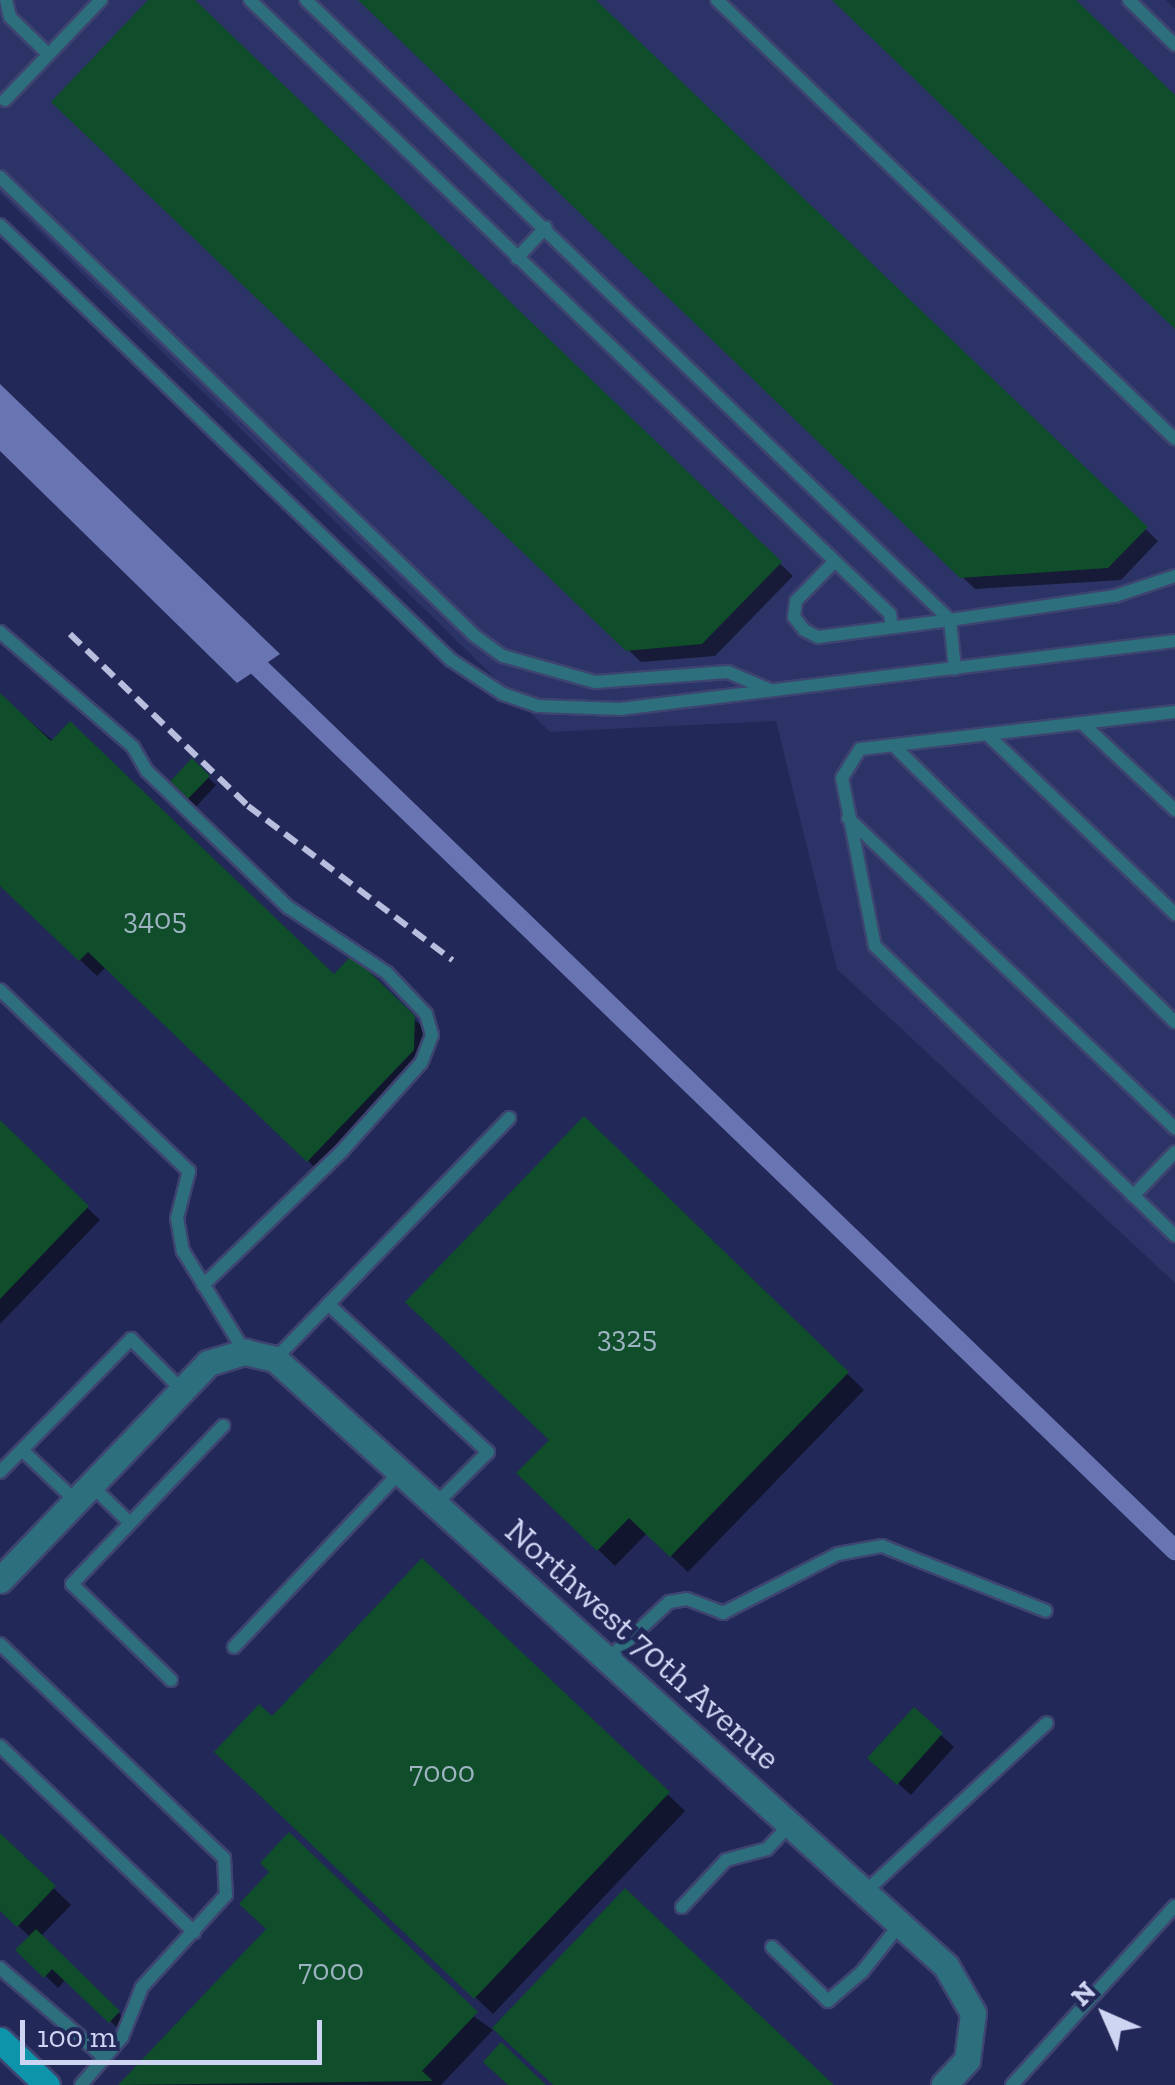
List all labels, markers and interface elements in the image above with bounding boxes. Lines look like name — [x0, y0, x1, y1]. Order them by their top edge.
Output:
house number: 3405 — [123, 901, 187, 937]
house number: 3325 — [597, 1319, 657, 1355]
street label: Northwest 70th Avenue — [496, 1509, 790, 1779]
house number: 7000 — [409, 1754, 475, 1790]
house number: 7000 — [298, 1952, 364, 1988]
north arrow — [1055, 1965, 1155, 2065]
text: N — [1064, 1974, 1103, 2013]
scale bar — [25, 2000, 328, 2062]
text: 100 m — [37, 2019, 116, 2055]

